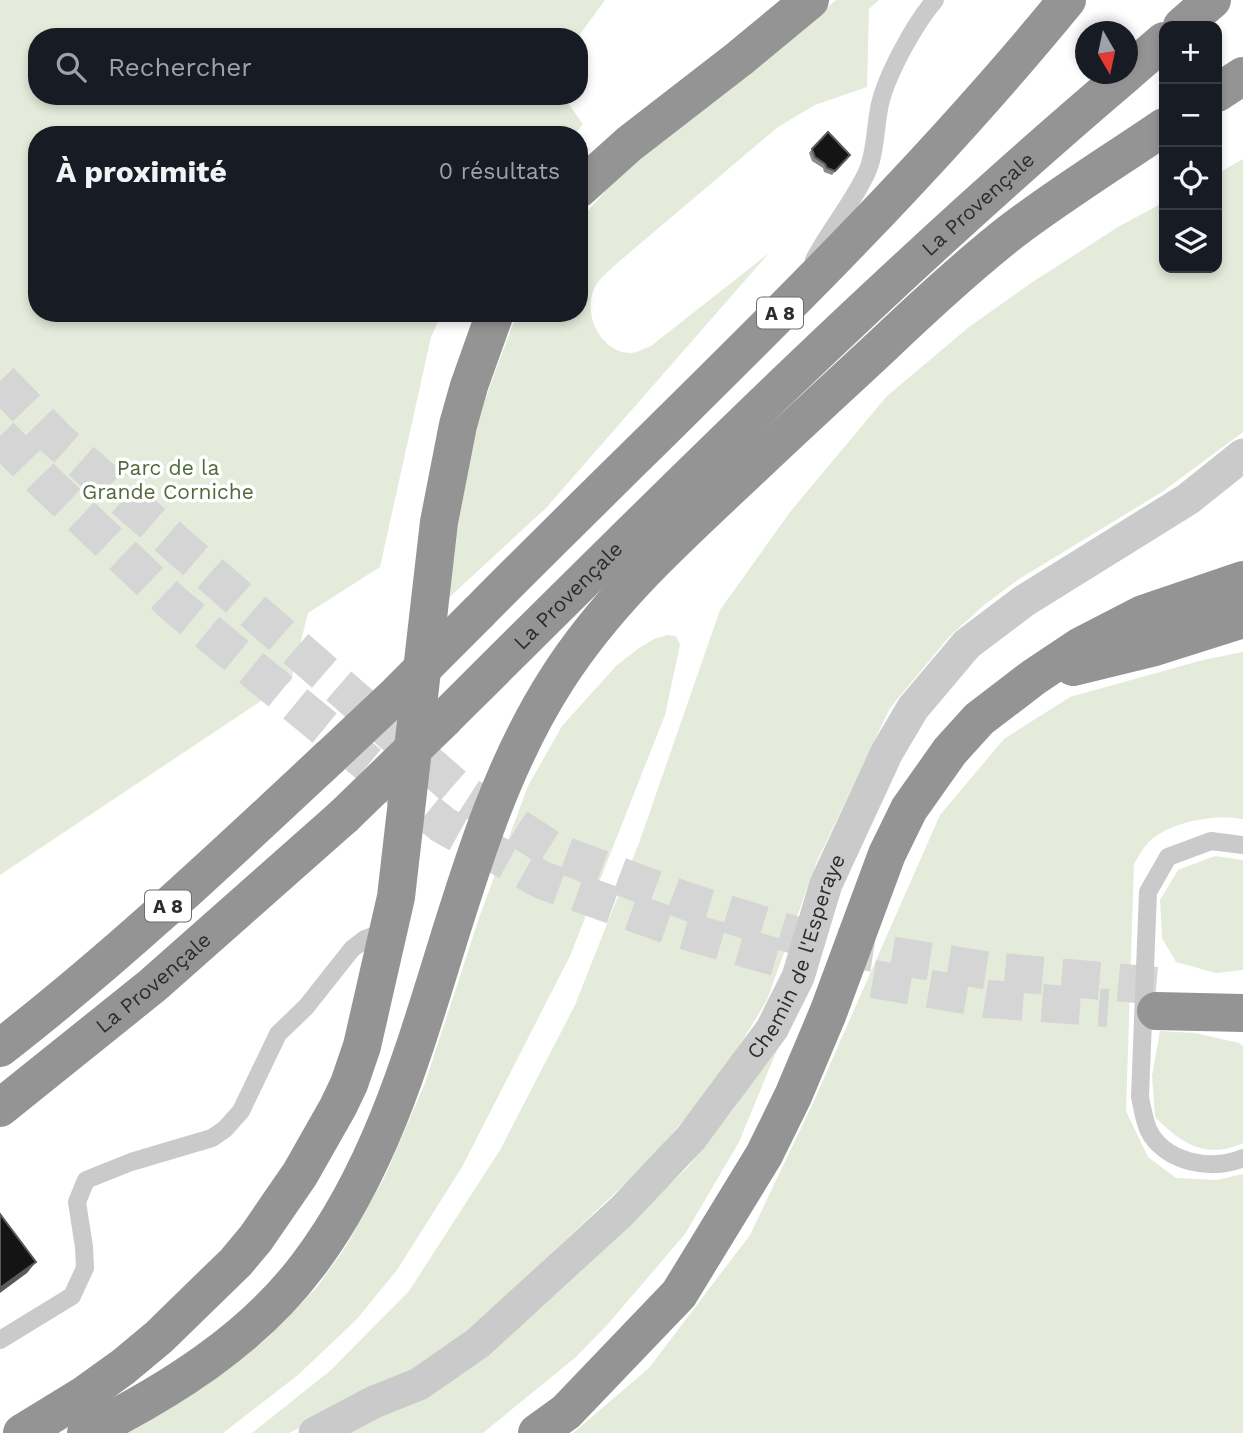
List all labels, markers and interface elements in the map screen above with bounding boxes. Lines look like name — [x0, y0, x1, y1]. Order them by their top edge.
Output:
north arrow — [1075, 21, 1138, 84]
map controls — [1159, 21, 1222, 273]
button: + — [1159, 21, 1222, 84]
search box — [28, 28, 588, 105]
icon: search — [52, 48, 90, 86]
text: Rechercher — [108, 52, 252, 82]
button: − — [1159, 84, 1222, 147]
street label: La Provençale — [916, 146, 1039, 261]
button: locate — [1159, 147, 1222, 210]
text: À proximité — [56, 154, 227, 189]
text: 0 résultats — [439, 158, 560, 185]
button: layers — [1159, 210, 1222, 273]
road number: A 8 — [757, 298, 803, 328]
park label: Parc de la Grande Corniche — [82, 455, 254, 504]
street label: La Provençale — [508, 536, 627, 654]
street label: Chemin de l'Esperaye — [741, 850, 850, 1063]
road number: A 8 — [145, 890, 191, 922]
street label: La Provençale — [90, 927, 216, 1038]

